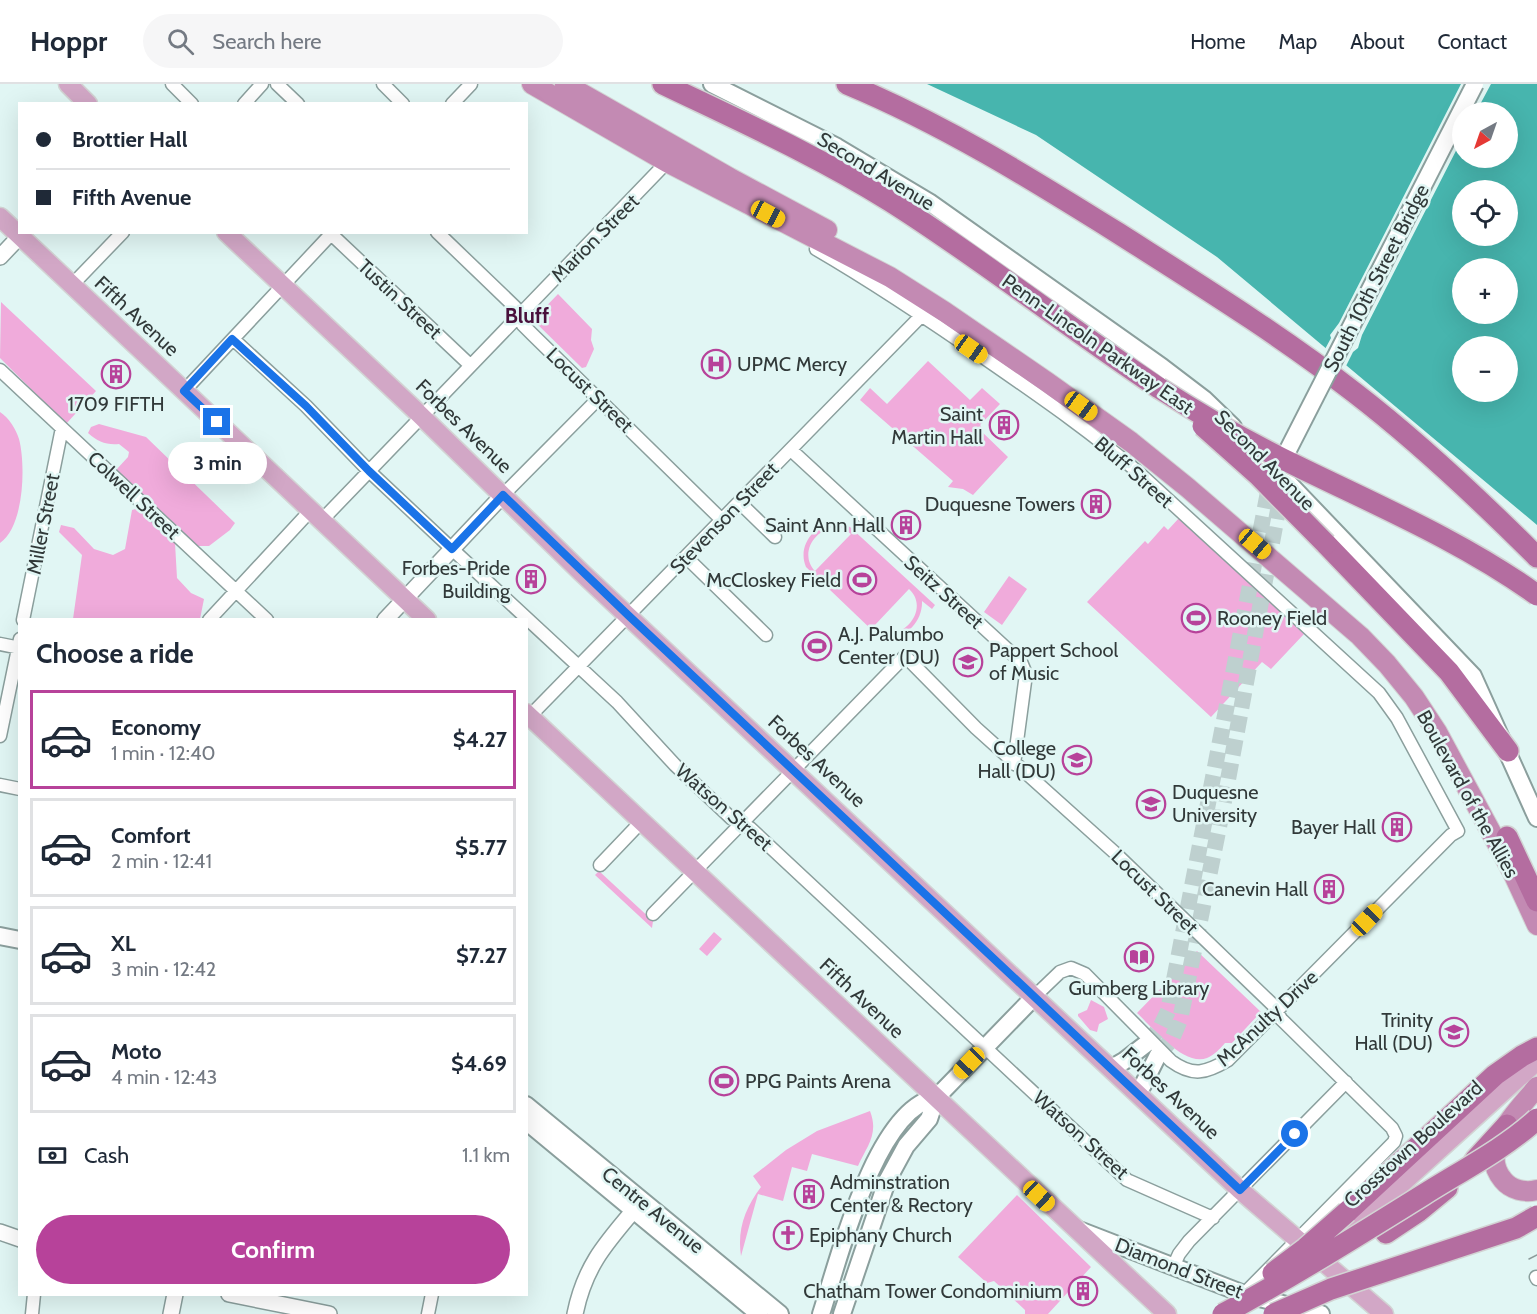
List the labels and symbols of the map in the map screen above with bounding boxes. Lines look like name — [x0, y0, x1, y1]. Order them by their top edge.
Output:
north arrow — [1452, 102, 1518, 168]
street label: Second Avenue — [813, 127, 939, 215]
street label: South 10th Street Bridge — [1318, 180, 1434, 376]
street label: Marion Street — [546, 189, 644, 287]
car — [748, 198, 788, 230]
street label: Tustin Street — [353, 254, 447, 344]
street label: Penn-Lincoln Parkway East — [998, 269, 1198, 419]
street label: Fifth Avenue — [90, 271, 184, 361]
district label: Bluff — [505, 303, 549, 328]
car — [951, 331, 991, 367]
street label: Locust Street — [542, 343, 639, 437]
hospital icon: UPMC Mercy — [700, 348, 732, 380]
place label: UPMC Mercy — [737, 352, 847, 376]
building icon: 1709 FIFTH — [100, 358, 132, 390]
street label: Forbes Avenue — [411, 374, 517, 478]
car — [1061, 388, 1101, 424]
place label: 1709 FIFTH — [67, 392, 165, 416]
place label: Saint Martin Hall — [891, 402, 983, 449]
street label: Second Avenue — [1210, 405, 1320, 515]
route end — [203, 408, 230, 435]
building icon: Saint Martin Hall — [988, 409, 1020, 441]
street label: Bluff Street — [1090, 431, 1178, 513]
callout: 3 min — [168, 443, 266, 485]
street label: Colwell Street — [83, 446, 185, 544]
street label: Stevenson Street — [665, 457, 783, 579]
street label: Miller Street — [21, 471, 65, 576]
building icon: Duquesne Towers — [1080, 488, 1112, 520]
place label: Duquesne Towers — [925, 492, 1075, 516]
building icon: Saint Ann Hall — [890, 509, 922, 541]
place label: Saint Ann Hall — [765, 513, 885, 537]
car — [1235, 526, 1275, 562]
street label: Seitz Street — [899, 550, 989, 634]
place label: Forbes-Pride Building — [402, 556, 511, 603]
building icon: Forbes-Pride Building — [515, 563, 547, 595]
sports icon: McCloskey Field — [846, 564, 878, 596]
place label: McCloskey Field — [706, 568, 841, 592]
sports icon: Rooney Field — [1180, 602, 1212, 634]
place label: Rooney Field — [1217, 606, 1327, 630]
place label: A.J. Palumbo Center (DU) — [838, 622, 944, 669]
sports icon: A.J. Palumbo Center (DU) — [801, 630, 833, 662]
place label: Pappert School of Music — [989, 638, 1118, 685]
school or university icon: Pappert School of Music — [952, 646, 984, 678]
street label: Boulevard of the Allies — [1412, 706, 1524, 882]
street label: Forbes Avenue — [763, 710, 871, 812]
place label: College Hall (DU) — [977, 736, 1056, 783]
school or university icon: College Hall (DU) — [1061, 744, 1093, 776]
street label: Watson Street — [671, 758, 778, 856]
place label: Duquesne University — [1172, 780, 1258, 827]
school or university icon: Duquesne University — [1135, 788, 1167, 820]
building icon: Bayer Hall — [1381, 811, 1413, 843]
place label: Bayer Hall — [1291, 815, 1376, 839]
street label: Locust Street — [1107, 845, 1204, 939]
building icon: Canevin Hall — [1313, 873, 1345, 905]
place label: Canevin Hall — [1202, 877, 1308, 901]
car — [1348, 901, 1386, 939]
library icon: Gumberg Library — [1123, 941, 1155, 973]
street label: Fifth Avenue — [815, 953, 909, 1043]
street label: McAnulty Drive — [1211, 965, 1323, 1071]
place label: Gumberg Library — [1069, 976, 1209, 1000]
place label: Trinity Hall (DU) — [1354, 1008, 1433, 1055]
school or university icon: Trinity Hall (DU) — [1438, 1016, 1470, 1048]
street label: Forbes Avenue — [1117, 1042, 1225, 1144]
car — [950, 1044, 988, 1082]
sports icon: PPG Paints Arena — [708, 1065, 740, 1097]
place label: PPG Paints Arena — [745, 1069, 891, 1093]
street label: Crosstown Boulevard — [1339, 1075, 1487, 1213]
street label: Watson Street — [1028, 1086, 1134, 1184]
route start — [1281, 1120, 1308, 1147]
street label: Centre Avenue — [597, 1162, 709, 1258]
place label: Adminstration Center & Rectory — [830, 1170, 973, 1217]
car — [1020, 1177, 1058, 1215]
building icon: Adminstration Center & Rectory — [793, 1178, 825, 1210]
church icon: Epiphany Church — [772, 1219, 804, 1251]
place label: Epiphany Church — [809, 1223, 952, 1247]
street label: Diamond Street — [1112, 1233, 1247, 1303]
building icon: Chatham Tower Condominium — [1067, 1275, 1099, 1307]
place label: Chatham Tower Condominium — [803, 1279, 1062, 1303]

